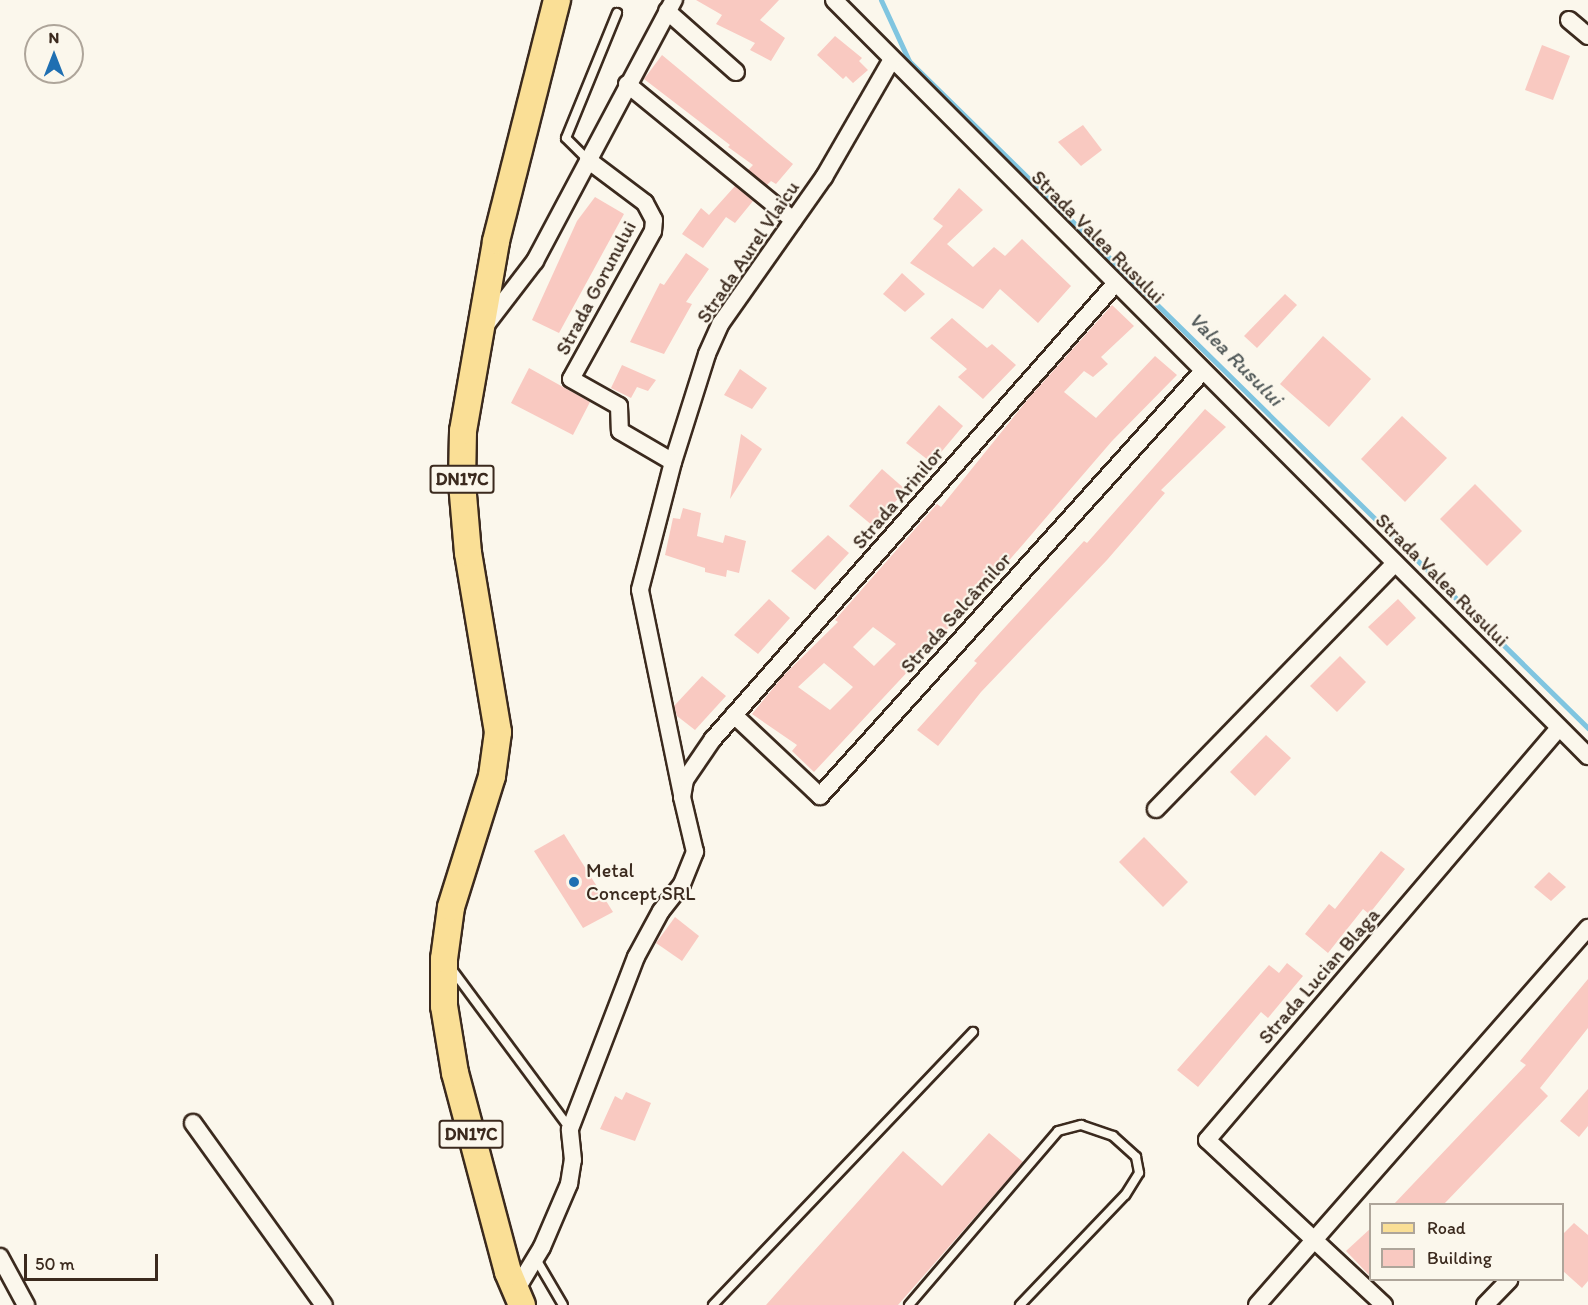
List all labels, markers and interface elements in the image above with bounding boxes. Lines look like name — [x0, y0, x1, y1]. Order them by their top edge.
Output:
north arrow — [24, 24, 84, 84]
text: N — [49, 28, 59, 47]
street label: Strada Valea Rusului — [1027, 166, 1169, 308]
street label: Strada Aurel Vlaicu — [692, 176, 804, 328]
street label: Strada Gorunului — [551, 217, 641, 359]
water label: Valea Rusului — [1184, 307, 1288, 411]
street label: Strada Arinilor — [847, 442, 949, 554]
road number: DN17C — [429, 464, 495, 494]
street label: Strada Valea Rusului — [1371, 509, 1513, 651]
street label: Strada Salcâmilor — [896, 548, 1016, 678]
place label: Metal Concept SRL — [586, 858, 695, 905]
marker: Metal Concept SRL — [567, 875, 581, 889]
street label: Strada Lucian Blaga — [1254, 903, 1384, 1049]
road number: DN17C — [438, 1119, 504, 1149]
legend — [1369, 1203, 1564, 1281]
text: Road — [1427, 1217, 1466, 1239]
scale bar — [27, 1242, 160, 1280]
text: Building — [1427, 1247, 1492, 1269]
text: 50 m — [35, 1253, 75, 1275]

